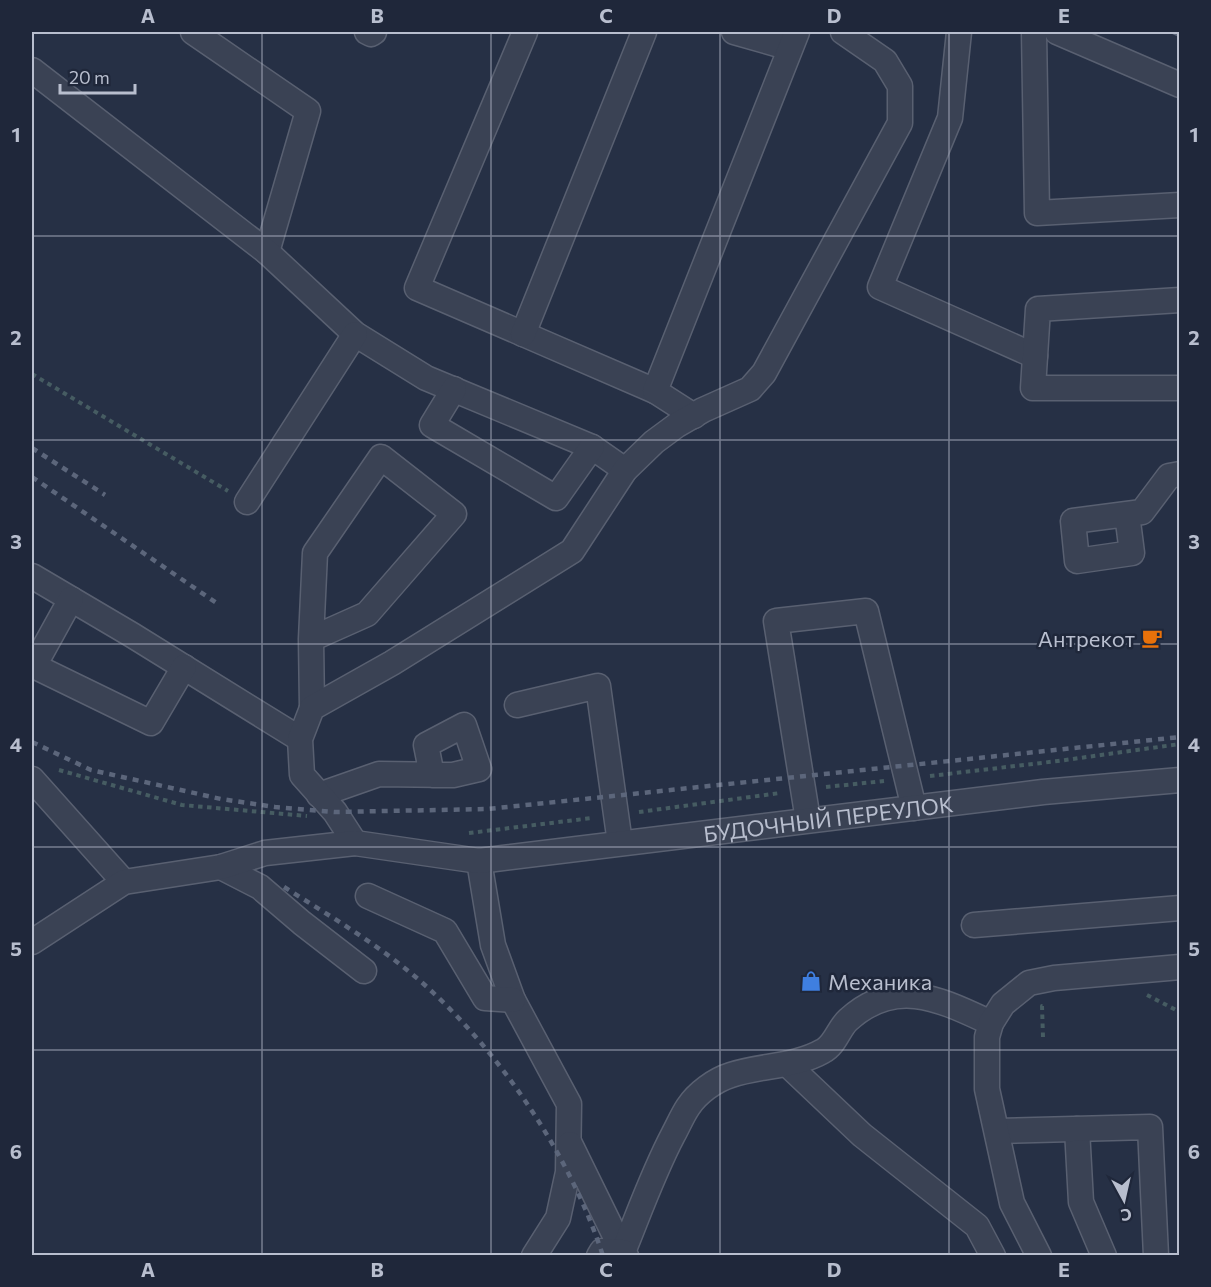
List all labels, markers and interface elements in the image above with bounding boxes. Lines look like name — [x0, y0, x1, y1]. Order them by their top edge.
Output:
text: A — [141, 3, 155, 27]
text: B — [370, 3, 384, 27]
text: C — [599, 3, 613, 27]
text: D — [827, 3, 841, 27]
text: E — [1058, 3, 1070, 27]
scale bar — [60, 57, 135, 95]
text: 20 m — [69, 66, 110, 88]
text: 1 — [11, 122, 21, 146]
text: 1 — [1189, 122, 1199, 146]
text: 2 — [10, 325, 22, 349]
text: 2 — [1188, 325, 1200, 349]
text: 3 — [10, 529, 22, 553]
text: 3 — [1188, 529, 1200, 553]
place label: Антрекот — [1038, 625, 1135, 652]
cafe icon: Антрекот — [1140, 626, 1164, 650]
text: 4 — [10, 732, 22, 756]
text: 4 — [1188, 732, 1200, 756]
street label: БУДОЧНЫЙ ПЕРЕУЛОК — [702, 790, 955, 847]
text: 5 — [10, 936, 22, 960]
text: 5 — [1188, 936, 1200, 960]
place label: Механика — [828, 968, 932, 995]
shop icon: Механика — [799, 969, 823, 993]
text: 6 — [10, 1139, 22, 1163]
text: 6 — [1188, 1139, 1200, 1163]
north arrow — [1094, 1170, 1154, 1230]
text: С — [1119, 1205, 1133, 1226]
text: A — [141, 1257, 155, 1281]
text: B — [370, 1257, 384, 1281]
text: C — [599, 1257, 613, 1281]
text: D — [827, 1257, 841, 1281]
text: E — [1058, 1257, 1070, 1281]

